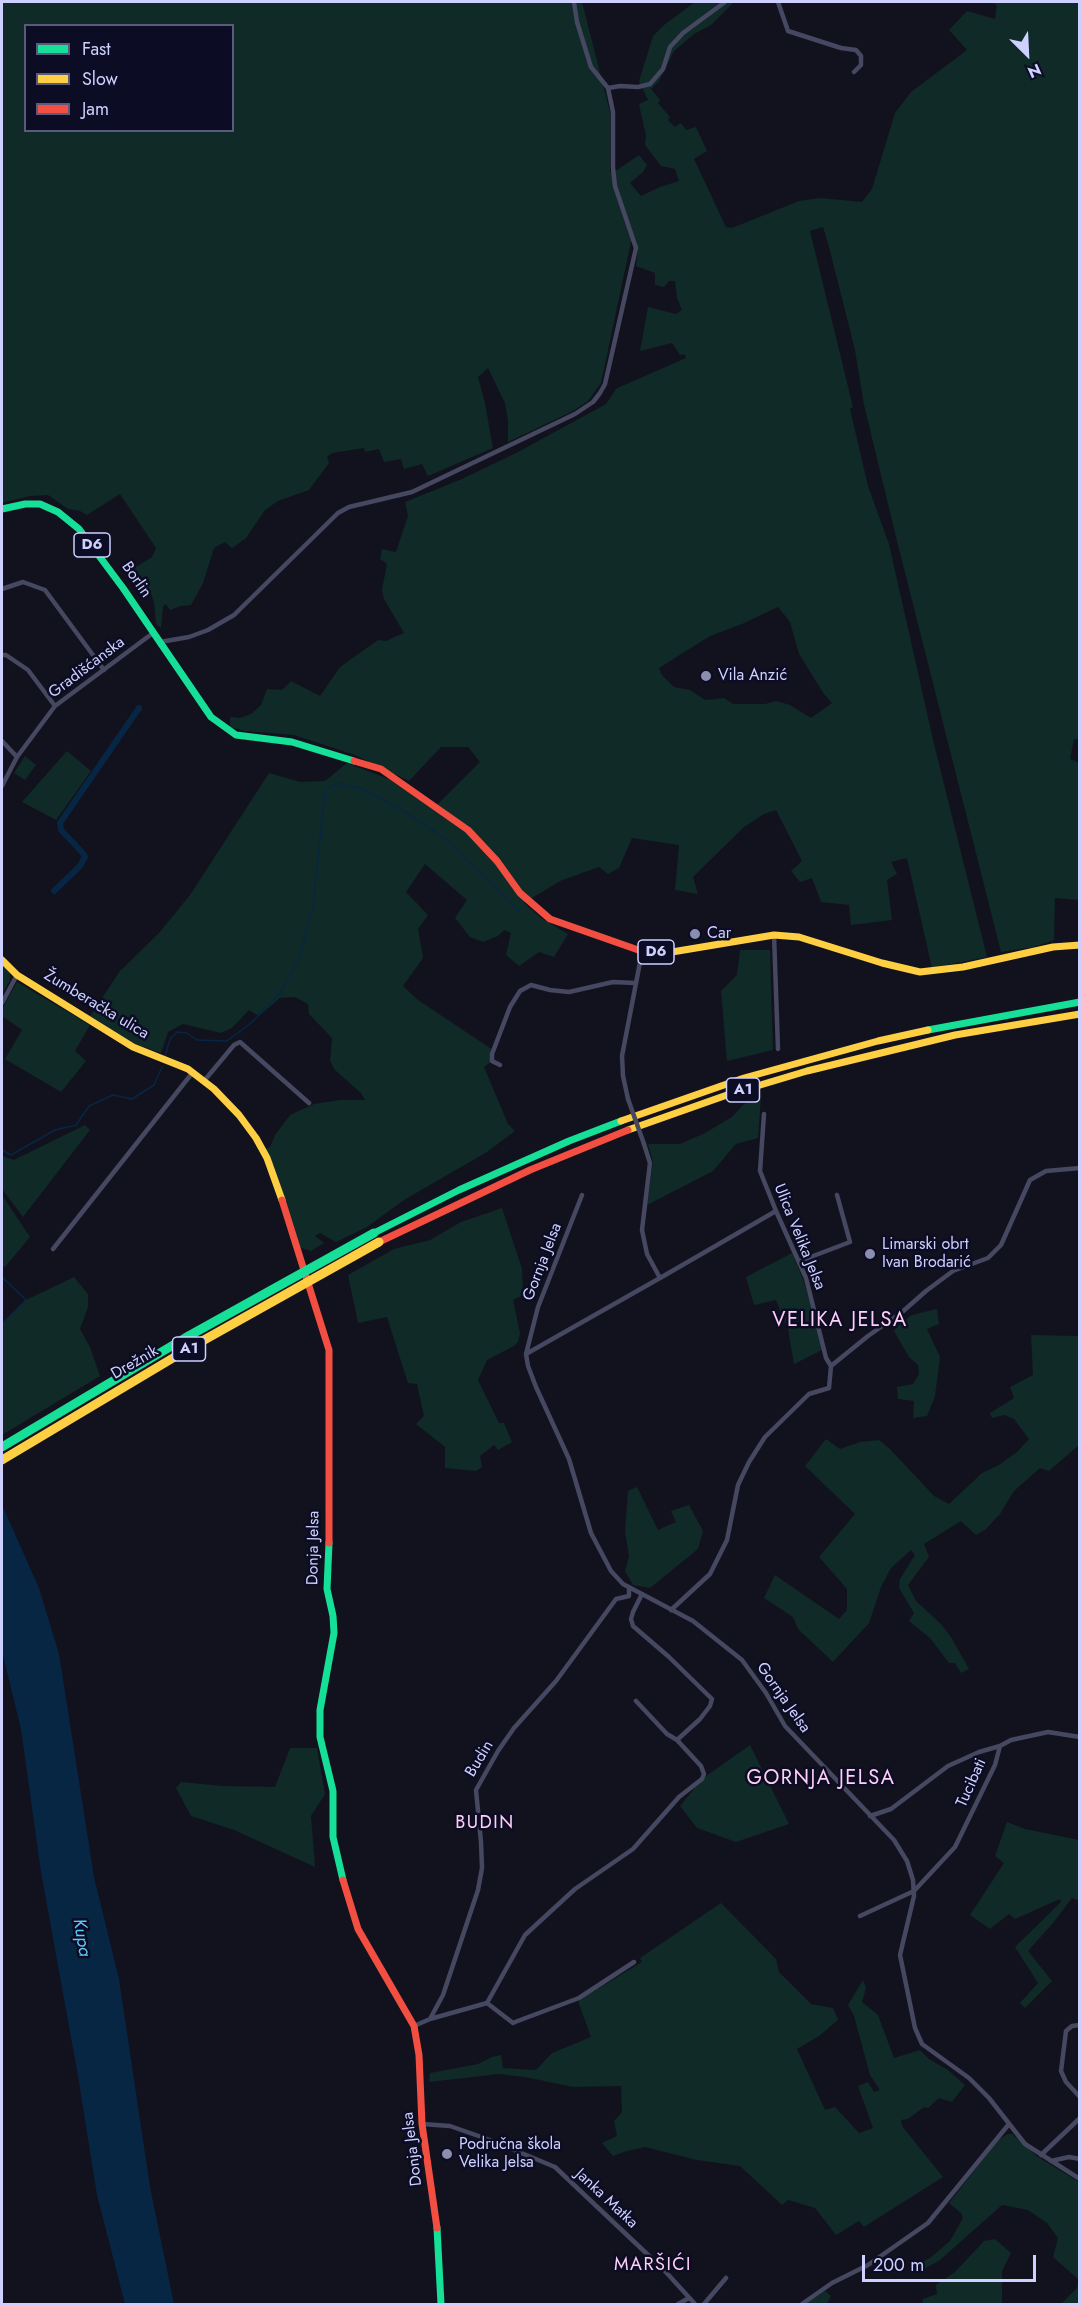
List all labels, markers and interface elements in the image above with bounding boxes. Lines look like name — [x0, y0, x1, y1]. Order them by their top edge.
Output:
legend — [24, 24, 234, 132]
north arrow — [997, 24, 1057, 84]
text: Fast — [82, 36, 111, 62]
text: N — [1024, 58, 1045, 84]
text: Slow — [82, 66, 118, 92]
text: Jam — [82, 96, 109, 122]
road number: D6 — [74, 533, 110, 557]
street label: Borlin — [117, 558, 155, 602]
street label: Gradišćanska — [45, 633, 129, 703]
place label: Vila Anzić — [718, 666, 787, 686]
marker: Vila Anzić — [699, 669, 713, 683]
place label: Car — [707, 924, 731, 944]
marker: Car — [688, 927, 702, 941]
road number: D6 — [638, 940, 674, 964]
street label: Žumberačka ulica — [40, 966, 152, 1044]
road number: A1 — [726, 1078, 760, 1102]
street label: Ulica Velika Jelsa — [769, 1181, 829, 1293]
street label: Gornja Jelsa — [519, 1221, 567, 1303]
place label: Limarski obrt Ivan Brodarić — [882, 1235, 971, 1273]
marker: Limarski obrt Ivan Brodarić — [863, 1247, 877, 1261]
district label: VELIKA JELSA — [772, 1309, 908, 1333]
road number: A1 — [172, 1337, 206, 1361]
street label: Drežnik — [108, 1342, 162, 1384]
street label: Donja Jelsa — [304, 1511, 324, 1585]
street label: Gornja Jelsa — [752, 1659, 814, 1737]
street label: Budin — [462, 1737, 498, 1781]
street label: Tucibati — [953, 1756, 991, 1810]
district label: GORNJA JELSA — [747, 1767, 895, 1791]
district label: BUDIN — [455, 1813, 515, 1835]
water label: Kupa — [67, 1917, 95, 1959]
street label: Donja Jelsa — [399, 2111, 427, 2187]
place label: Područna škola Velika Jelsa — [459, 2135, 561, 2173]
marker: Područna škola Velika Jelsa — [440, 2147, 454, 2161]
street label: Janka Matka — [571, 2165, 641, 2233]
scale bar — [865, 2243, 1039, 2281]
text: 200 m — [873, 2252, 924, 2278]
district label: MARŠIĆI — [614, 2255, 692, 2277]

